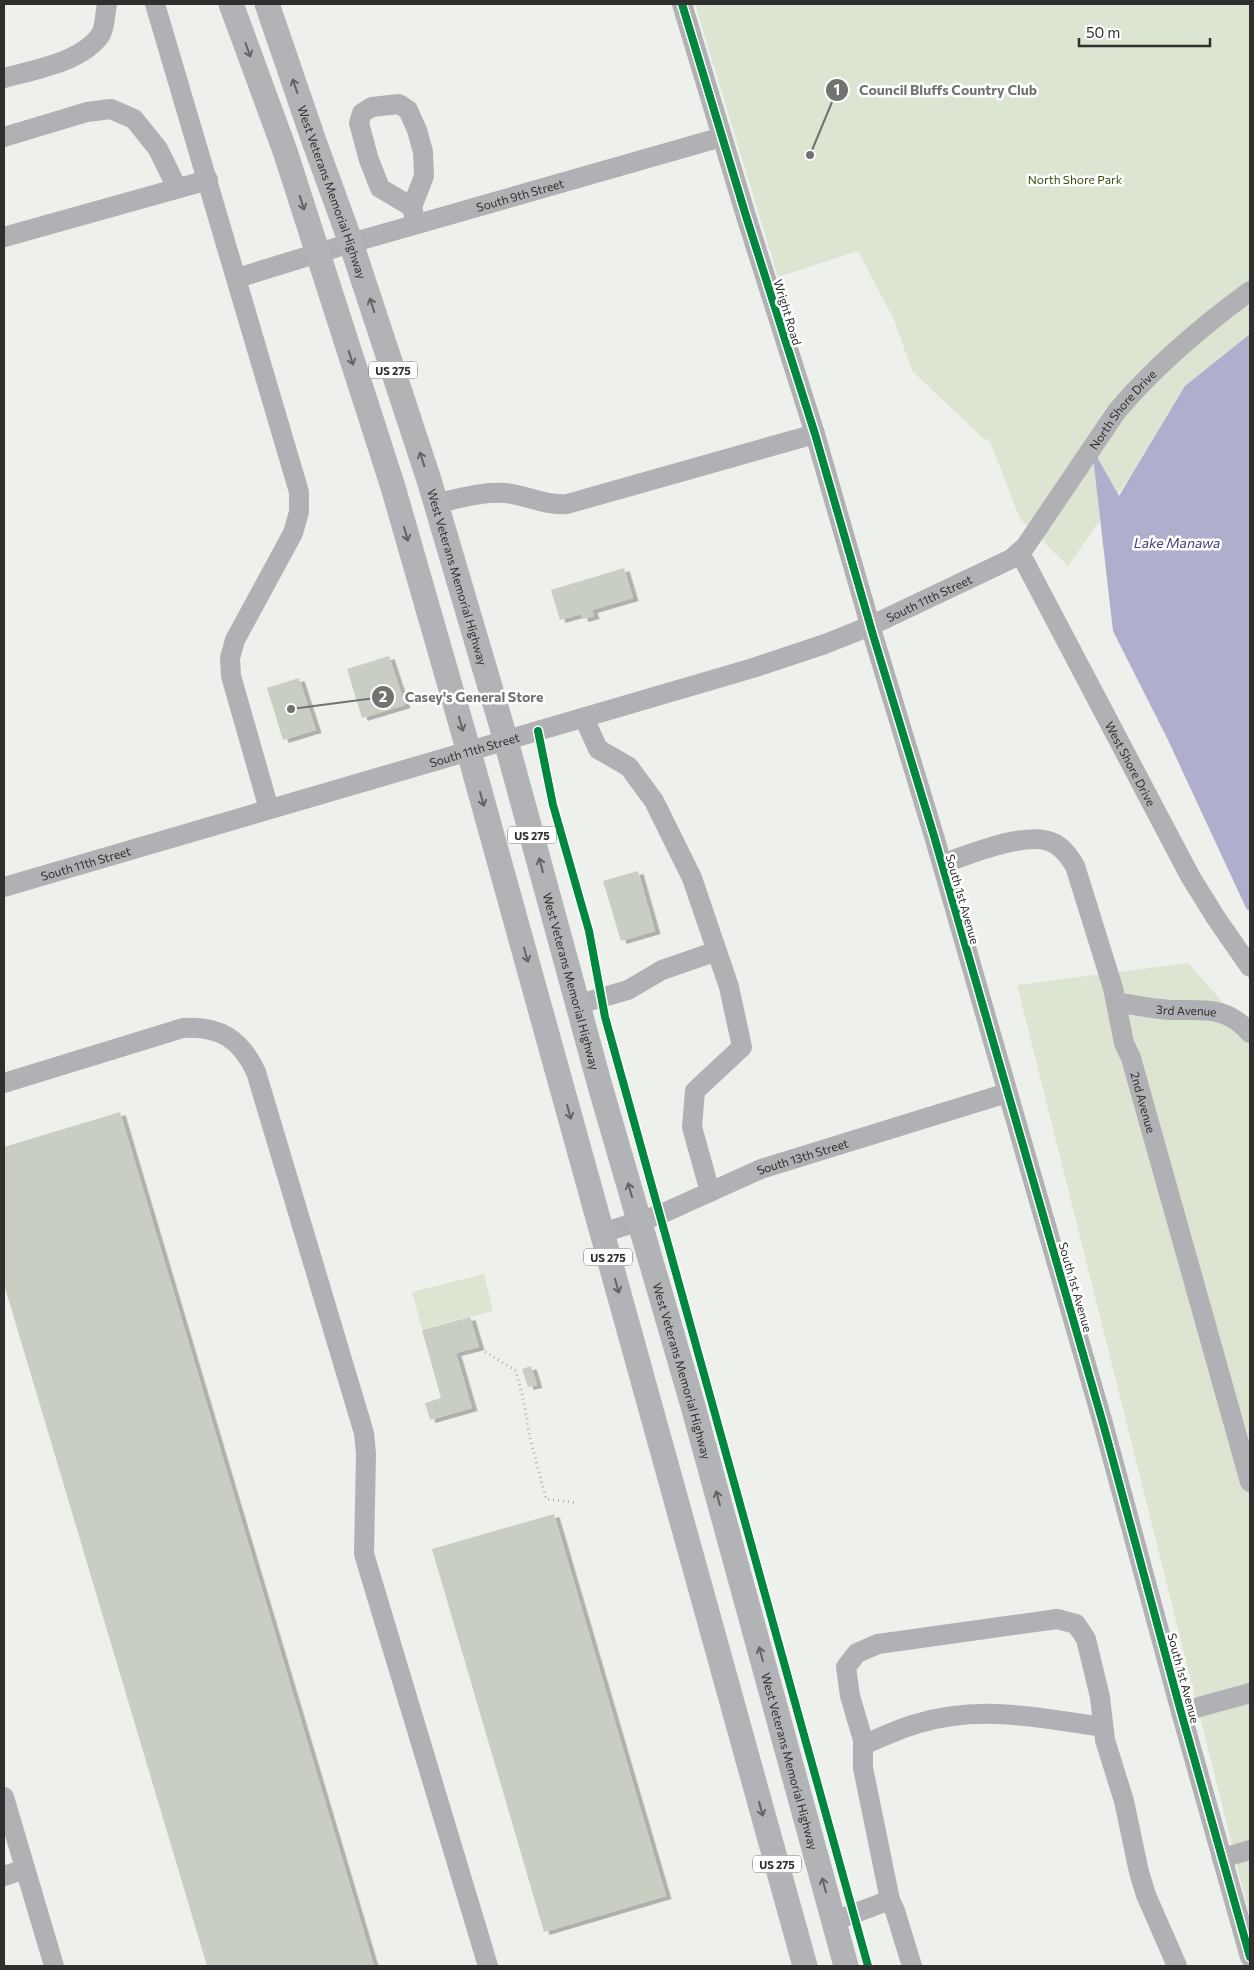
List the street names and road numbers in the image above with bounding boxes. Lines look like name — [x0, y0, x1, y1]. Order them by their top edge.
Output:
street label: West Veterans Memorial Highway — [295, 103, 369, 281]
street label: South 9th Street — [475, 176, 565, 214]
street label: Wright Road — [771, 277, 805, 347]
road number: US 275 — [369, 362, 417, 378]
street label: North Shore Drive — [1086, 367, 1159, 452]
street label: West Veterans Memorial Highway — [425, 487, 490, 667]
street label: South 11th Street — [884, 572, 974, 624]
street label: West Shore Drive — [1103, 719, 1159, 808]
street label: South 11th Street — [428, 730, 521, 769]
road number: US 275 — [508, 826, 556, 844]
street label: South 11th Street — [39, 843, 132, 883]
street label: South 1st Avenue — [943, 852, 983, 946]
street label: West Veterans Memorial Highway — [541, 891, 602, 1071]
street label: 3rd Avenue — [1155, 1002, 1218, 1019]
street label: 2nd Avenue — [1128, 1070, 1159, 1134]
street label: South 13th Street — [754, 1135, 850, 1177]
street label: South 1st Avenue — [1056, 1240, 1096, 1334]
road number: US 275 — [584, 1248, 632, 1266]
street label: West Veterans Memorial Highway — [650, 1281, 714, 1461]
street label: South 1st Avenue — [1165, 1631, 1203, 1725]
street label: West Veterans Memorial Highway — [759, 1671, 821, 1851]
road number: US 275 — [753, 1856, 801, 1872]

